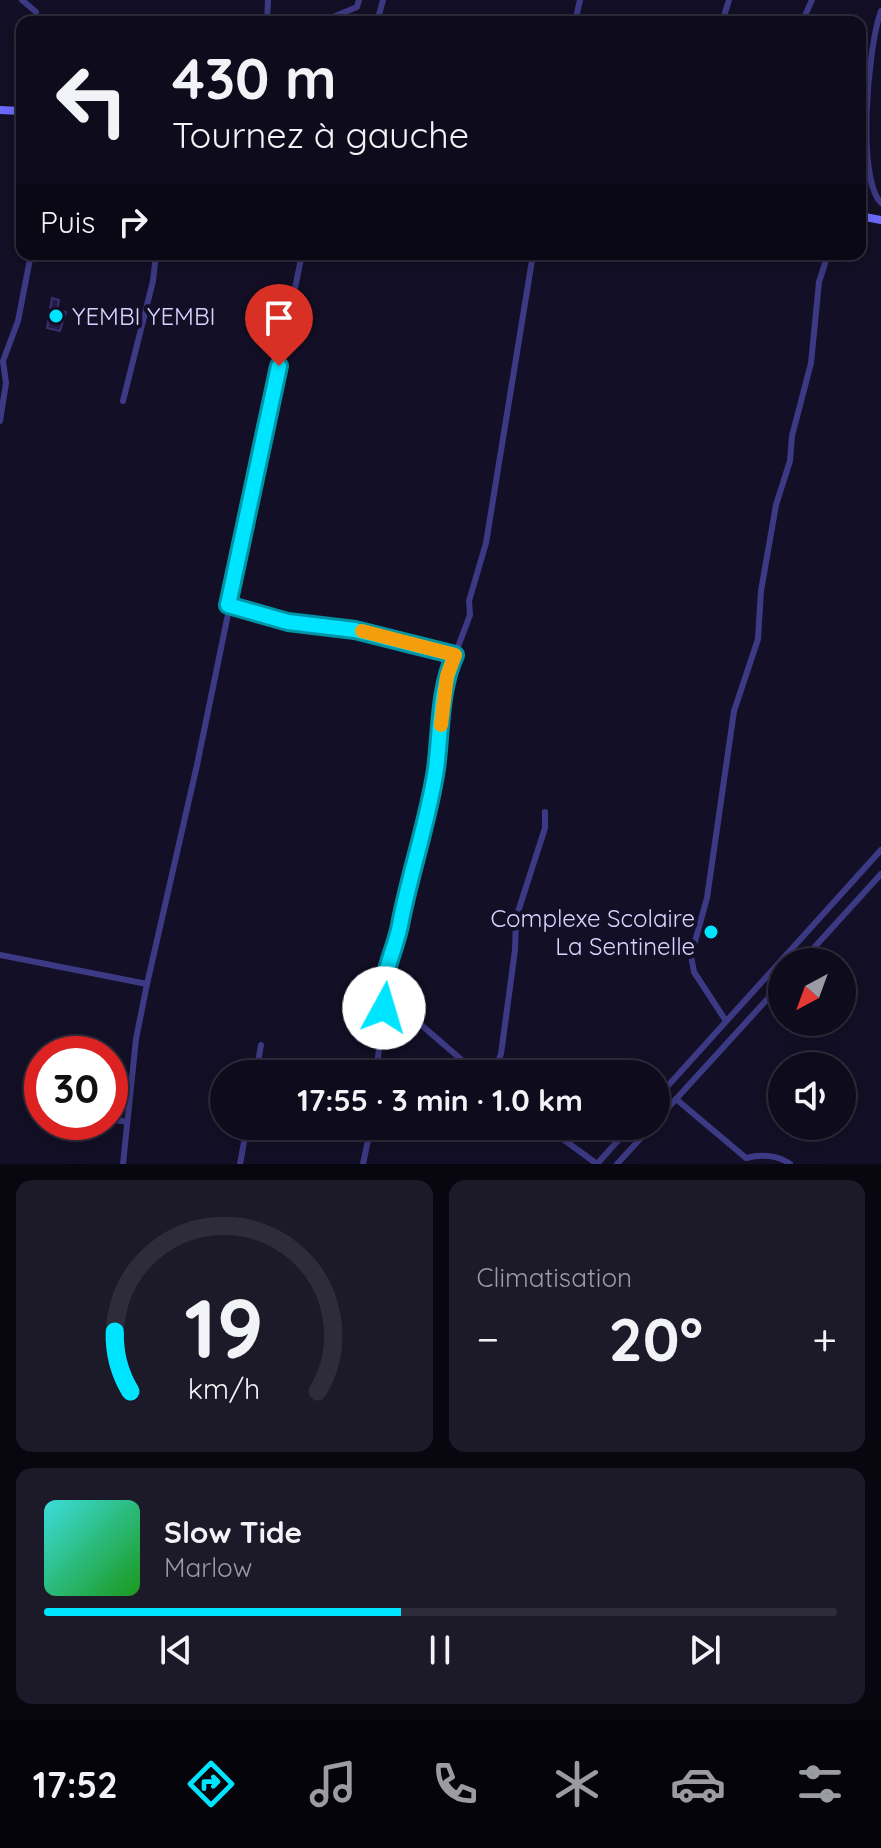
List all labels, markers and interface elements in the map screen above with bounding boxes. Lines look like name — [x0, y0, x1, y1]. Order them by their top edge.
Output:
text: 430 m — [172, 43, 337, 113]
icon: left — [40, 48, 144, 152]
text: Tournez à gauche — [172, 112, 469, 157]
icon: right — [111, 200, 155, 244]
text: Puis — [40, 203, 95, 241]
pin — [245, 284, 313, 366]
icon: arrive — [257, 296, 301, 340]
place label: YEMBI YEMBI — [72, 301, 216, 331]
marker: YEMBI YEMBI — [47, 307, 65, 325]
place label: Complexe Scolaire La Sentinelle — [490, 903, 695, 961]
marker: Complexe Scolaire La Sentinelle — [702, 923, 720, 941]
north arrow — [768, 948, 856, 1036]
map controls — [768, 948, 856, 1140]
position arrow — [342, 966, 426, 1050]
speed limit sign: 30 — [24, 1036, 128, 1140]
button: sound — [768, 1052, 856, 1140]
text: 17:55 · 3 min · 1.0 km — [297, 1081, 583, 1119]
text: Climatisation — [477, 1261, 632, 1294]
text: 19 — [184, 1275, 264, 1379]
text: 20° — [609, 1301, 703, 1376]
text: − — [477, 1311, 499, 1366]
text: + — [812, 1311, 837, 1366]
text: km/h — [188, 1370, 261, 1406]
text: Slow Tide — [164, 1513, 302, 1551]
text: Marlow — [164, 1551, 252, 1584]
icon: previous — [154, 1628, 198, 1672]
icon: pause — [418, 1628, 462, 1672]
icon: next — [683, 1628, 727, 1672]
icon: directions — [183, 1756, 239, 1812]
icon: music — [305, 1756, 361, 1812]
icon: phone — [427, 1756, 483, 1812]
icon: climate — [549, 1756, 605, 1812]
icon: car — [670, 1756, 726, 1812]
icon: filters — [792, 1756, 848, 1812]
text: 17:52 — [33, 1762, 118, 1807]

